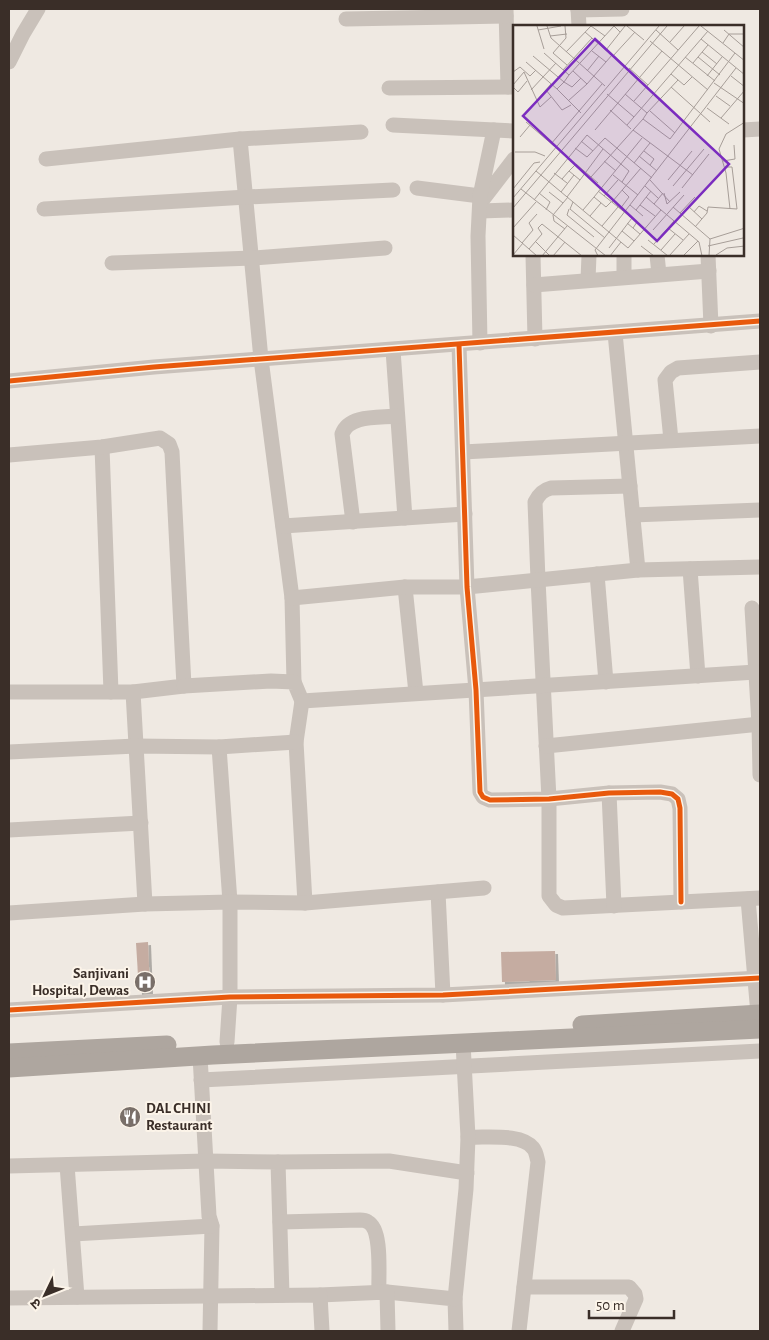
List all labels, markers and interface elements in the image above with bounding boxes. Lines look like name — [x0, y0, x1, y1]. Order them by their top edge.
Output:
inset map — [513, 25, 744, 256]
place label: Sanjivani Hospital, Dewas — [32, 966, 129, 998]
hospital icon: Sanjivani Hospital, Dewas — [133, 970, 157, 994]
place label: DAL CHINI Restaurant — [146, 1101, 212, 1133]
restaurant icon: DAL CHINI Restaurant — [118, 1105, 142, 1129]
north arrow — [20, 1270, 70, 1320]
scale bar — [589, 1288, 674, 1320]
text: उ — [28, 1295, 44, 1311]
text: 50 m — [596, 1298, 625, 1313]

